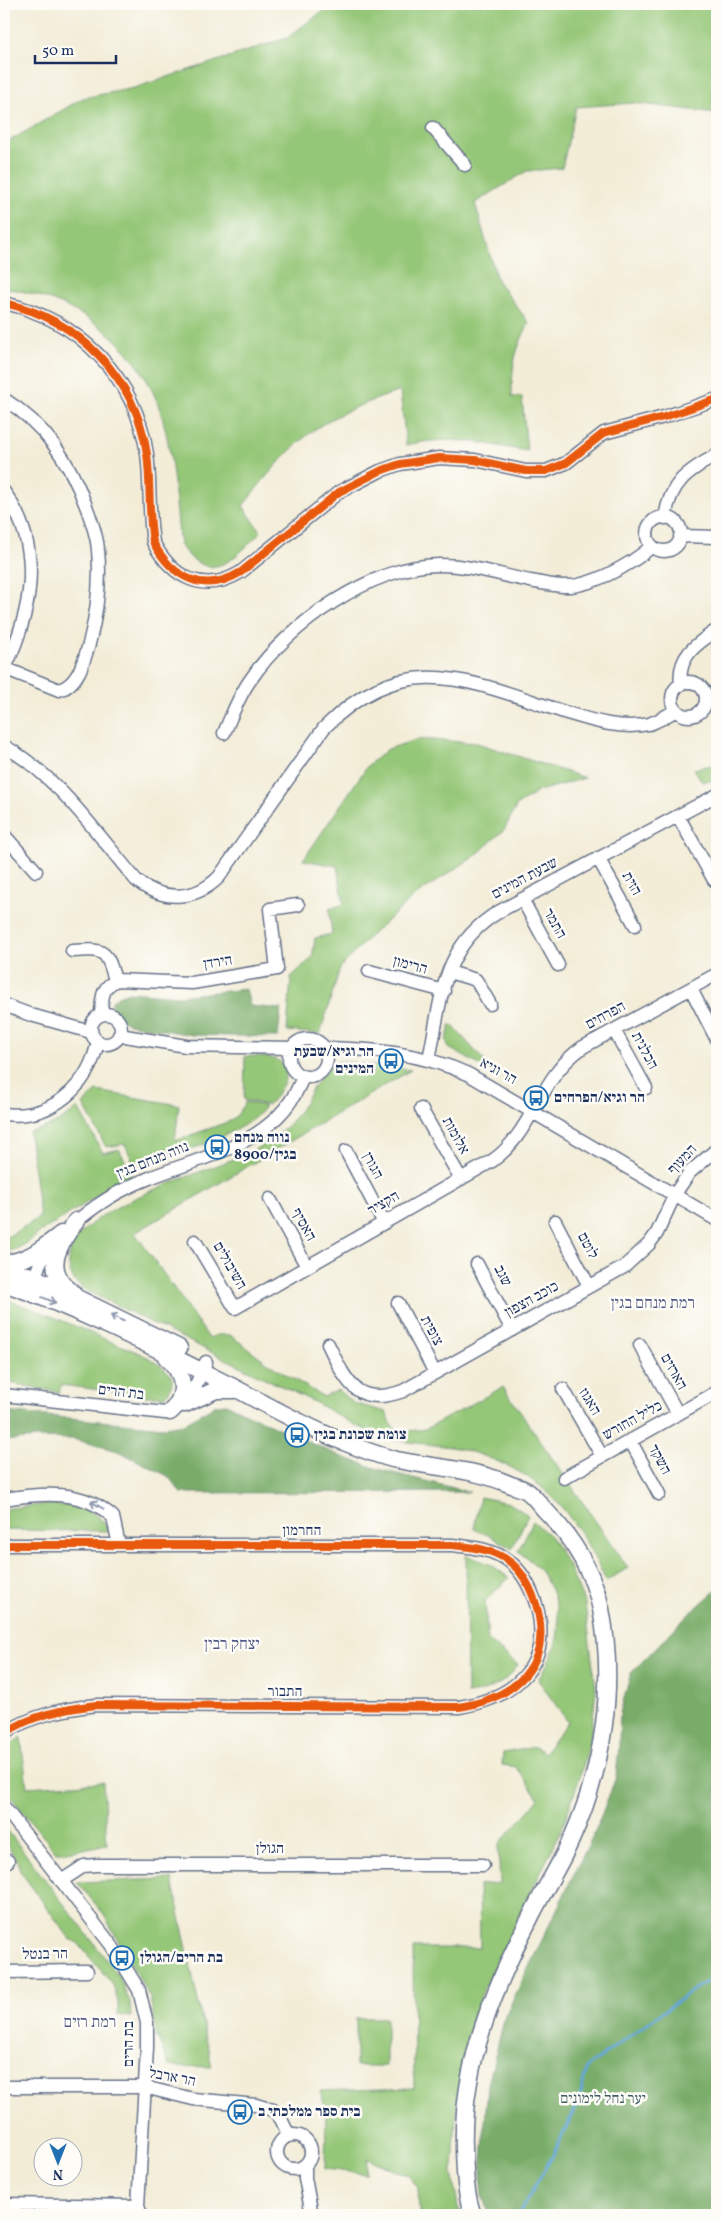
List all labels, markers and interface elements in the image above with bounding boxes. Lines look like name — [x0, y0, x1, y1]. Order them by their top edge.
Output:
scale bar — [35, 32, 116, 64]
text: 50 m — [42, 41, 74, 62]
street label: שבעת המינים — [488, 853, 562, 905]
street label: הזית — [616, 868, 646, 900]
street label: התמר — [537, 905, 571, 943]
street label: הירדן — [202, 950, 234, 976]
street label: הרימון — [390, 951, 430, 981]
street label: הפרחים — [582, 997, 630, 1035]
street label: הכלנית — [625, 1028, 663, 1074]
place label: הר וגיא/שבעת המינים — [294, 1042, 374, 1080]
bus stop icon: הר וגיא/שבעת המינים — [378, 1048, 404, 1074]
street label: הר וגיא — [476, 1053, 520, 1091]
bus stop icon: הר וגיא/הפרחים — [523, 1085, 549, 1111]
place label: הר וגיא/הפרחים — [554, 1088, 645, 1109]
street label: אלומות — [436, 1114, 474, 1159]
place label: נווה מנחם בגין/8900 — [234, 1128, 296, 1166]
bus stop icon: נווה מנחם בגין/8900 — [204, 1134, 230, 1160]
street label: נווה מנחם בגין — [114, 1137, 192, 1185]
street label: המעוף — [664, 1140, 702, 1180]
street label: הגורן — [356, 1149, 388, 1183]
street label: הקציר — [364, 1187, 404, 1221]
street label: האסיף — [285, 1205, 321, 1245]
street label: לוטם — [571, 1229, 603, 1263]
street label: השיבולים — [207, 1238, 251, 1294]
street label: שגב — [488, 1262, 516, 1290]
street label: כוכב הצפון — [501, 1277, 563, 1323]
district label: רמת מנחם בגין — [611, 1293, 695, 1315]
one-way arrow — [42, 1296, 57, 1305]
one-way arrow — [110, 1312, 125, 1322]
street label: צופית — [414, 1312, 448, 1350]
street label: הארזים — [654, 1350, 692, 1394]
street label: בת הרים — [97, 1380, 145, 1406]
street label: האגוז — [573, 1384, 605, 1420]
street label: כליל החורש — [599, 1396, 667, 1446]
bus stop icon: צומת שכונת בגין — [284, 1422, 310, 1448]
place label: צומת שכונת בגין — [314, 1425, 406, 1446]
street label: השקד — [642, 1441, 676, 1479]
one-way arrow — [90, 1500, 105, 1509]
street label: החרמון — [283, 1521, 321, 1542]
district label: יצחק רבין — [204, 1634, 260, 1656]
street label: התבור — [268, 1682, 302, 1703]
street label: הגולן — [256, 1839, 284, 1860]
street label: הר בנטל — [22, 1944, 68, 1966]
bus stop icon: בת הרים/הגולן — [109, 1945, 135, 1971]
place label: בת הרים/הגולן — [140, 1948, 223, 1969]
district label: רמת רזים — [64, 2012, 116, 2034]
street label: בת הרים — [119, 2021, 140, 2067]
street label: הר ארבל — [147, 2063, 197, 2093]
park label: יער נחל לימונים — [560, 2089, 646, 2110]
bus stop icon: בית ספר ממלכתי ב — [227, 2099, 253, 2125]
place label: בית ספר ממלכתי ב — [258, 2102, 361, 2123]
north arrow — [32, 2136, 82, 2186]
text: N — [53, 2164, 63, 2183]

